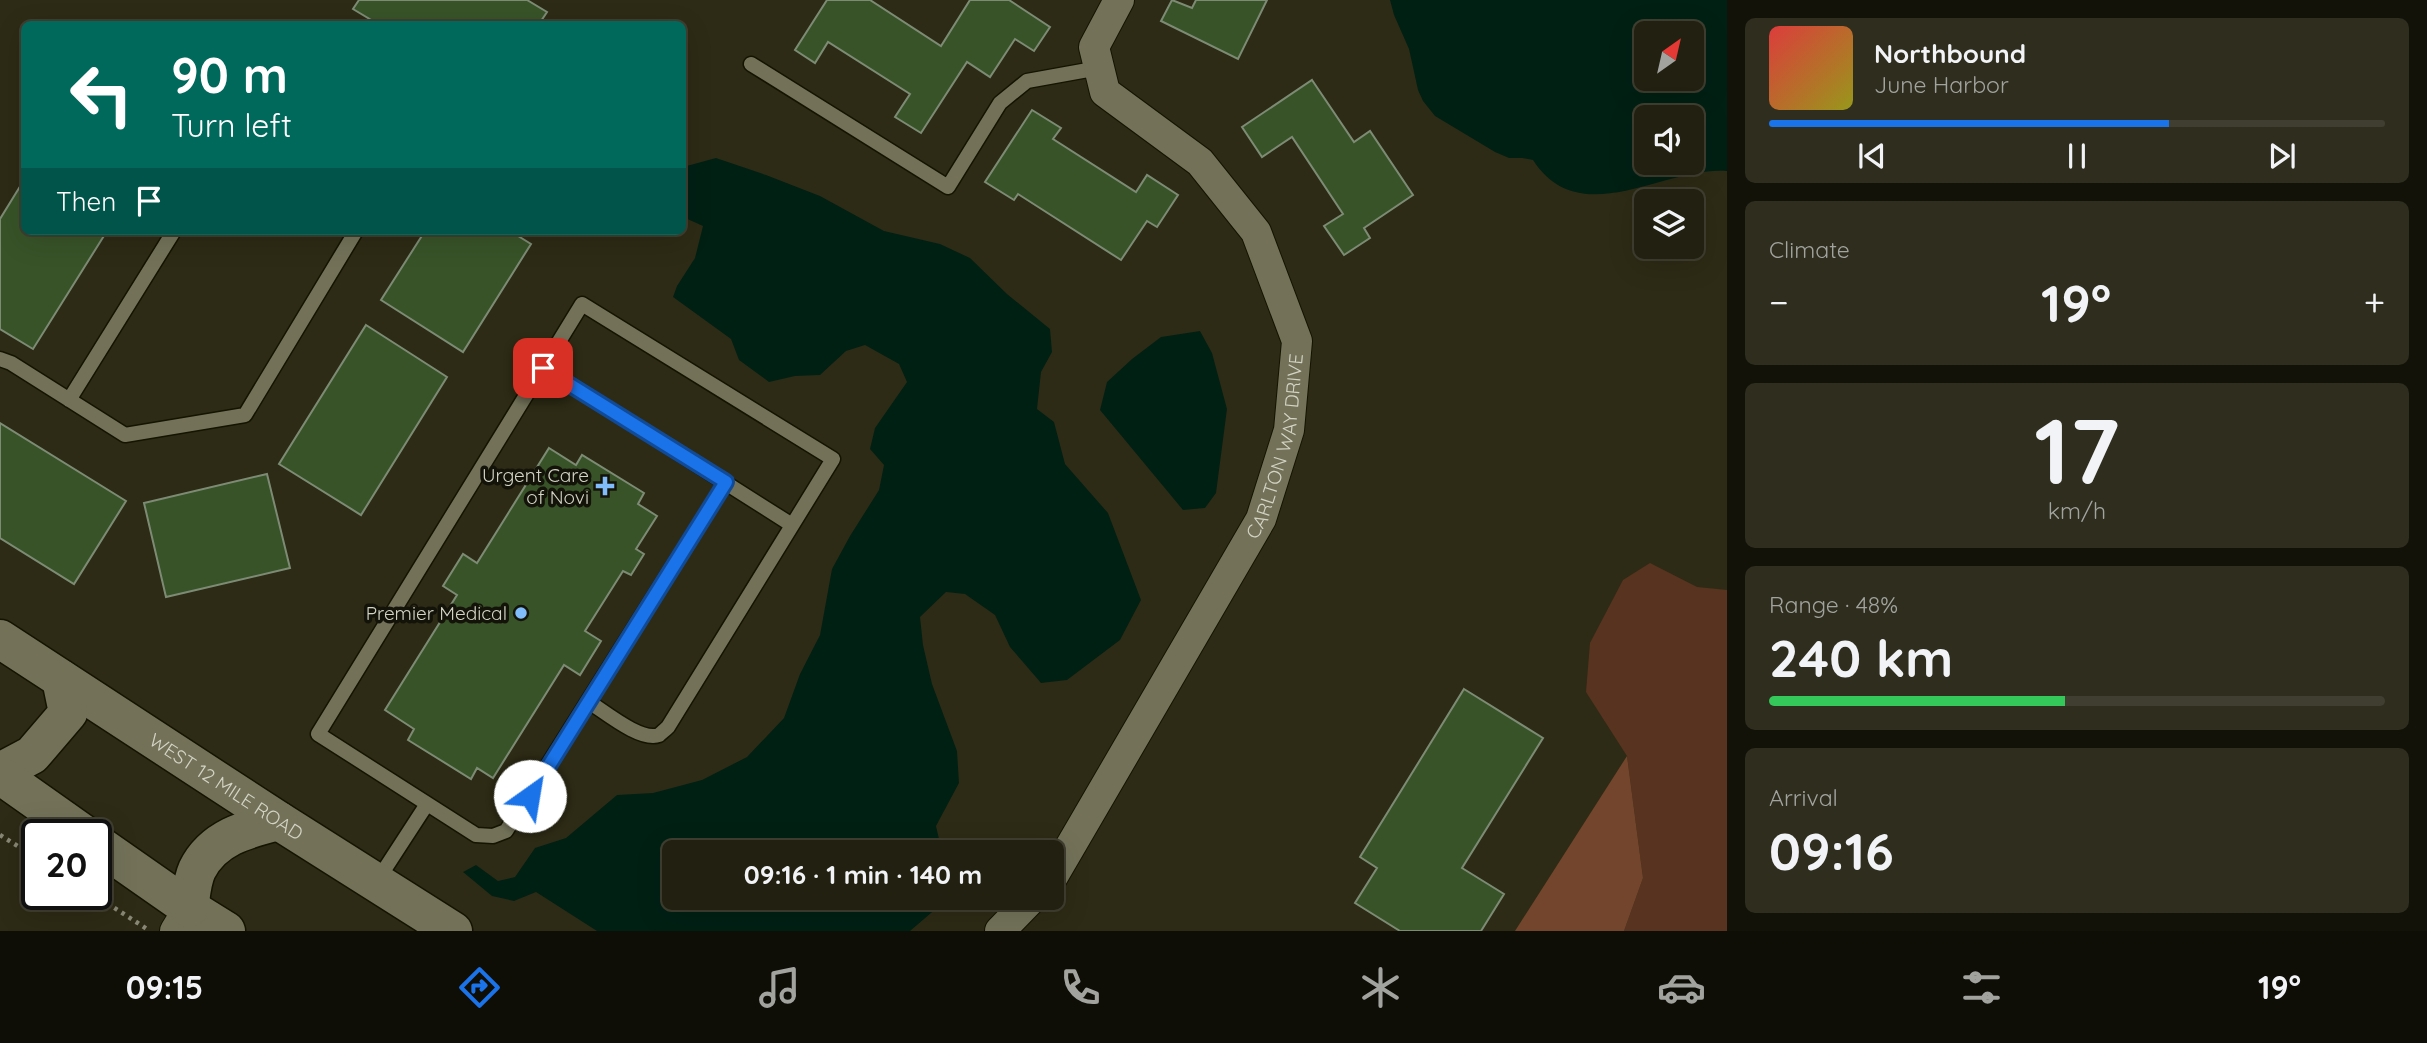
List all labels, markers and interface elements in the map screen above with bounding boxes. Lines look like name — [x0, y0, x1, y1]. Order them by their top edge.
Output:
north arrow — [1634, 21, 1704, 91]
map controls — [1634, 21, 1704, 259]
text: Northbound — [1874, 37, 2026, 70]
text: 90 m — [171, 44, 288, 105]
icon: left — [56, 49, 147, 140]
text: June Harbor — [1874, 70, 2009, 99]
text: Turn left — [171, 105, 292, 145]
button: sound — [1634, 105, 1704, 175]
icon: previous — [1853, 137, 1891, 175]
icon: pause — [2058, 137, 2096, 175]
icon: next — [2263, 137, 2301, 175]
icon: arrive — [130, 182, 168, 220]
text: Then — [56, 185, 116, 218]
button: layers — [1634, 189, 1704, 259]
text: Climate — [1769, 235, 1850, 264]
text: 19° — [2041, 270, 2111, 335]
text: − — [1769, 278, 1789, 326]
text: + — [2364, 278, 2385, 326]
pin — [513, 338, 573, 398]
icon: arrive — [524, 349, 562, 387]
street label: CARLTON WAY DRIVE — [1240, 352, 1308, 543]
text: 17 — [2034, 393, 2120, 507]
place label: Urgent Care of Novi — [482, 463, 589, 509]
marker: Urgent Care of Novi — [595, 476, 615, 496]
text: km/h — [2048, 496, 2106, 525]
text: Range · 48% — [1769, 590, 1898, 619]
place label: Premier Medical — [366, 601, 507, 625]
marker: Premier Medical — [513, 605, 529, 621]
text: 240 km — [1769, 625, 1953, 690]
street label: WEST 12 MILE ROAD — [145, 728, 308, 845]
position arrow — [493, 759, 567, 833]
text: Arrival — [1769, 783, 1838, 812]
text: 09:16 — [1769, 818, 1894, 883]
speed limit sign: 20 — [21, 819, 112, 910]
text: 09:16 · 1 min · 140 m — [744, 858, 982, 891]
icon: directions — [455, 963, 504, 1012]
icon: music — [755, 963, 804, 1012]
icon: phone — [1056, 963, 1105, 1012]
icon: climate — [1356, 963, 1405, 1012]
icon: car — [1657, 963, 1706, 1012]
icon: filters — [1957, 963, 2006, 1012]
text: 09:15 — [126, 967, 203, 1007]
text: 19° — [2258, 967, 2301, 1007]

